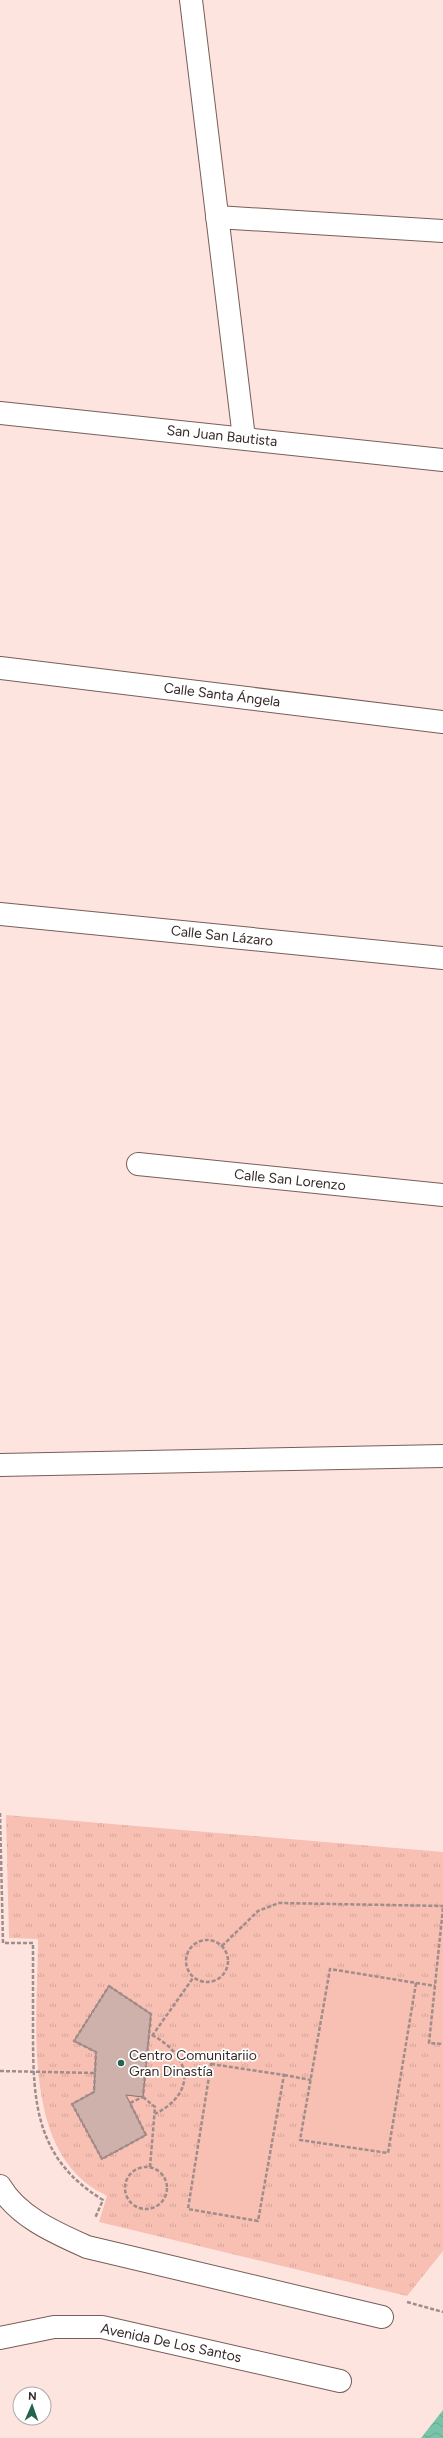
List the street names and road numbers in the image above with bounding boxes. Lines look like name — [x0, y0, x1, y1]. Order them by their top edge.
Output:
street label: San Juan Bautista — [166, 422, 278, 450]
street label: Calle Santa Ángela — [163, 679, 281, 711]
street label: Calle San Lázaro — [170, 922, 274, 950]
street label: Calle San Lorenzo — [233, 1166, 347, 1194]
street label: Avenida De Los Santos — [99, 2320, 243, 2366]

